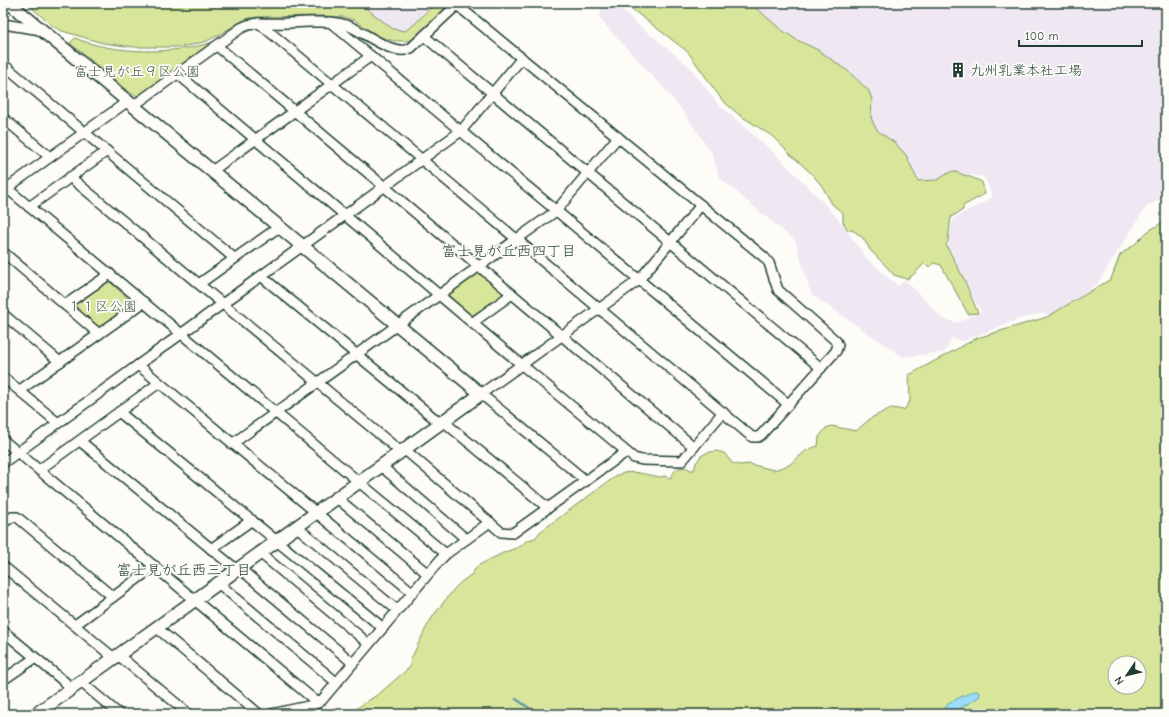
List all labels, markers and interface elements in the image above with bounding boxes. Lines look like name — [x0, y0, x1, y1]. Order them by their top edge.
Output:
scale bar — [1019, 22, 1142, 48]
text: 100 m — [1025, 29, 1058, 43]
building icon: 九州乳業本社工場 — [949, 61, 967, 79]
place label: 九州乳業本社工場 — [970, 62, 1082, 79]
park label: 富士見が丘９区公園 — [74, 63, 200, 80]
district label: 富士見が丘西四丁目 — [441, 242, 577, 260]
park label: １１区公園 — [67, 298, 137, 315]
district label: 富士見が丘西三丁目 — [116, 561, 252, 579]
north arrow — [1107, 655, 1147, 695]
text: N — [1112, 674, 1127, 687]

